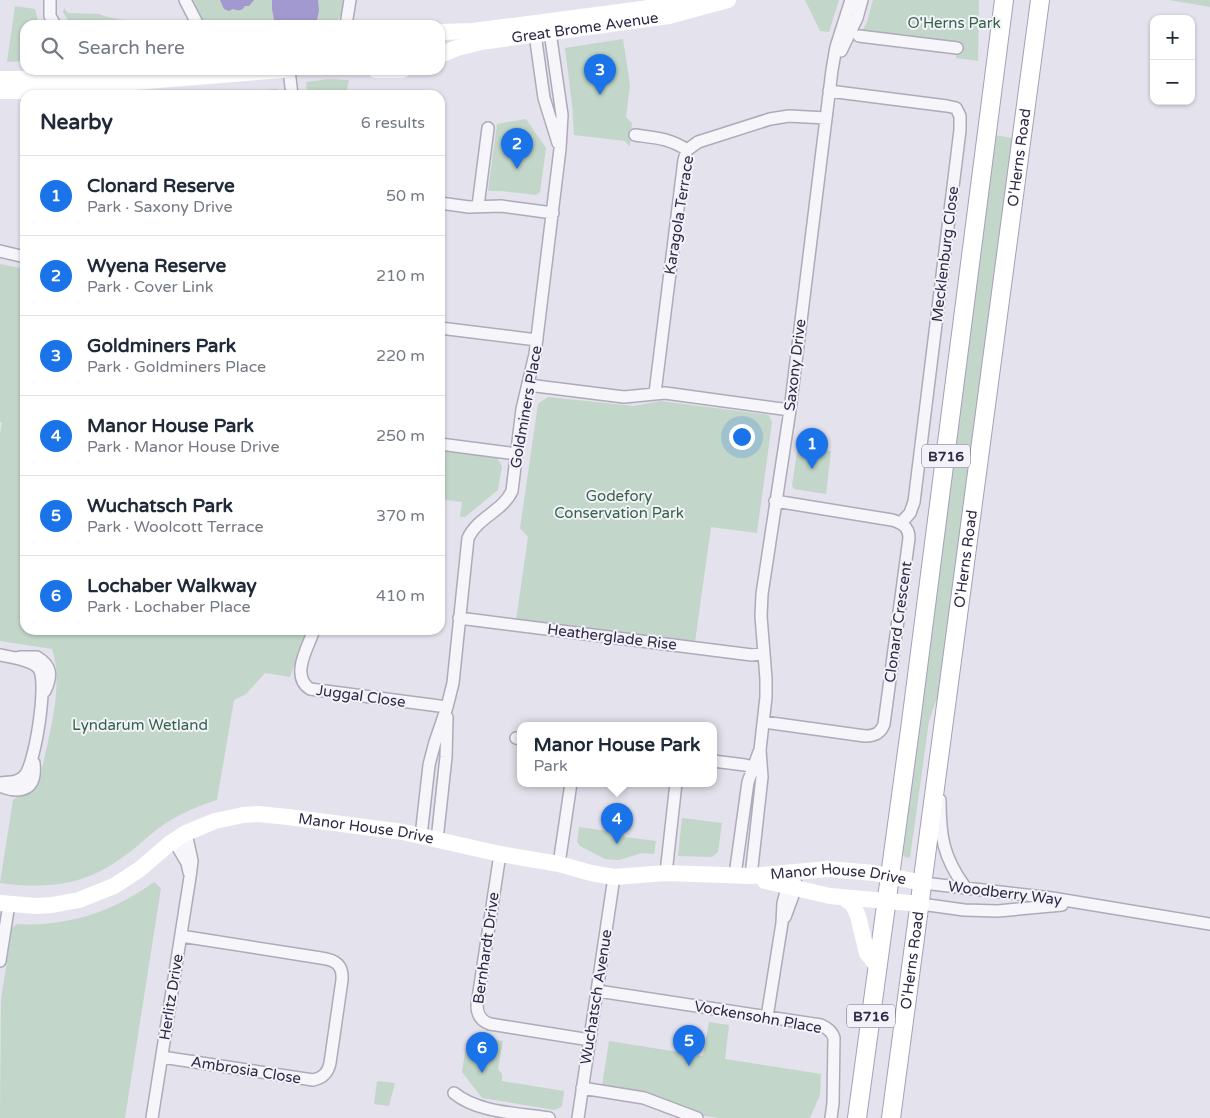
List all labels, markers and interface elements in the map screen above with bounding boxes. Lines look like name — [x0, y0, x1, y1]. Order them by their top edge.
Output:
street label: Great Brome Avenue — [510, 9, 660, 47]
park label: O'Herns Park — [907, 14, 1001, 32]
map controls — [1150, 15, 1195, 105]
button: + — [1150, 15, 1195, 60]
search box — [20, 20, 445, 75]
icon: search — [38, 34, 66, 62]
text: Search here — [78, 37, 185, 59]
pin: 3 — [584, 54, 616, 95]
button: − — [1150, 60, 1195, 105]
street label: O'Herns Road — [1004, 107, 1034, 208]
text: Nearby — [40, 110, 113, 135]
text: 6 results — [361, 113, 425, 133]
pin: 2 — [501, 128, 533, 169]
street label: Karagola Terrace — [661, 154, 697, 276]
text: Clonard Reserve — [87, 175, 235, 197]
street label: Mecklenburg Close — [928, 185, 962, 323]
text: 1 — [51, 186, 61, 206]
text: 50 m — [386, 186, 425, 206]
text: Park · Saxony Drive — [87, 197, 232, 217]
text: Wyena Reserve — [87, 255, 226, 277]
text: 2 — [51, 266, 61, 286]
text: 210 m — [376, 266, 425, 286]
text: Park · Cover Link — [87, 277, 214, 297]
street label: Saxony Drive — [780, 318, 810, 412]
text: Goldminers Park — [87, 335, 236, 357]
street label: Goldminers Place — [506, 344, 546, 470]
text: 3 — [51, 346, 61, 366]
text: 220 m — [376, 346, 425, 366]
text: Park · Goldminers Place — [87, 357, 266, 377]
text: Manor House Park — [87, 415, 254, 437]
your location — [729, 424, 755, 450]
text: 4 — [51, 426, 61, 446]
text: 250 m — [376, 426, 425, 446]
pin: 1 — [796, 428, 828, 469]
text: Park · Manor House Drive — [87, 437, 280, 457]
road number: B716 — [922, 444, 970, 468]
park label: Godefory Conservation Park — [554, 487, 684, 522]
text: Wuchatsch Park — [87, 495, 233, 517]
text: 5 — [51, 506, 61, 526]
text: 370 m — [376, 506, 425, 526]
street label: O'Herns Road — [950, 509, 981, 609]
text: Park · Woolcott Terrace — [87, 517, 264, 537]
street label: Clonard Crescent — [881, 560, 915, 684]
text: Lochaber Walkway — [87, 575, 257, 597]
text: 6 — [51, 586, 61, 606]
text: 410 m — [376, 586, 425, 606]
text: Park · Lochaber Place — [87, 597, 250, 617]
street label: Heatherglade Rise — [546, 620, 678, 654]
street label: Juggal Close — [315, 681, 407, 711]
park label: Lyndarum Wetland — [72, 716, 208, 734]
popup — [517, 722, 717, 787]
text: Manor House Park — [534, 734, 700, 756]
text: Park — [534, 756, 568, 776]
pin: 4 — [601, 803, 633, 844]
street label: Manor House Drive — [297, 809, 436, 848]
street label: Manor House Drive — [769, 860, 908, 888]
street label: Woodberry Way — [947, 877, 1063, 909]
street label: Bernhardt Drive — [469, 891, 503, 1005]
street label: O'Herns Road — [897, 910, 927, 1011]
street label: Wuchatsch Avenue — [576, 928, 616, 1066]
street label: Herlitz Drive — [155, 953, 187, 1041]
street label: Vockensohn Place — [693, 997, 823, 1037]
road number: B716 — [847, 1004, 895, 1028]
pin: 5 — [673, 1025, 705, 1066]
pin: 6 — [466, 1032, 498, 1073]
street label: Ambrosia Close — [190, 1052, 302, 1088]

